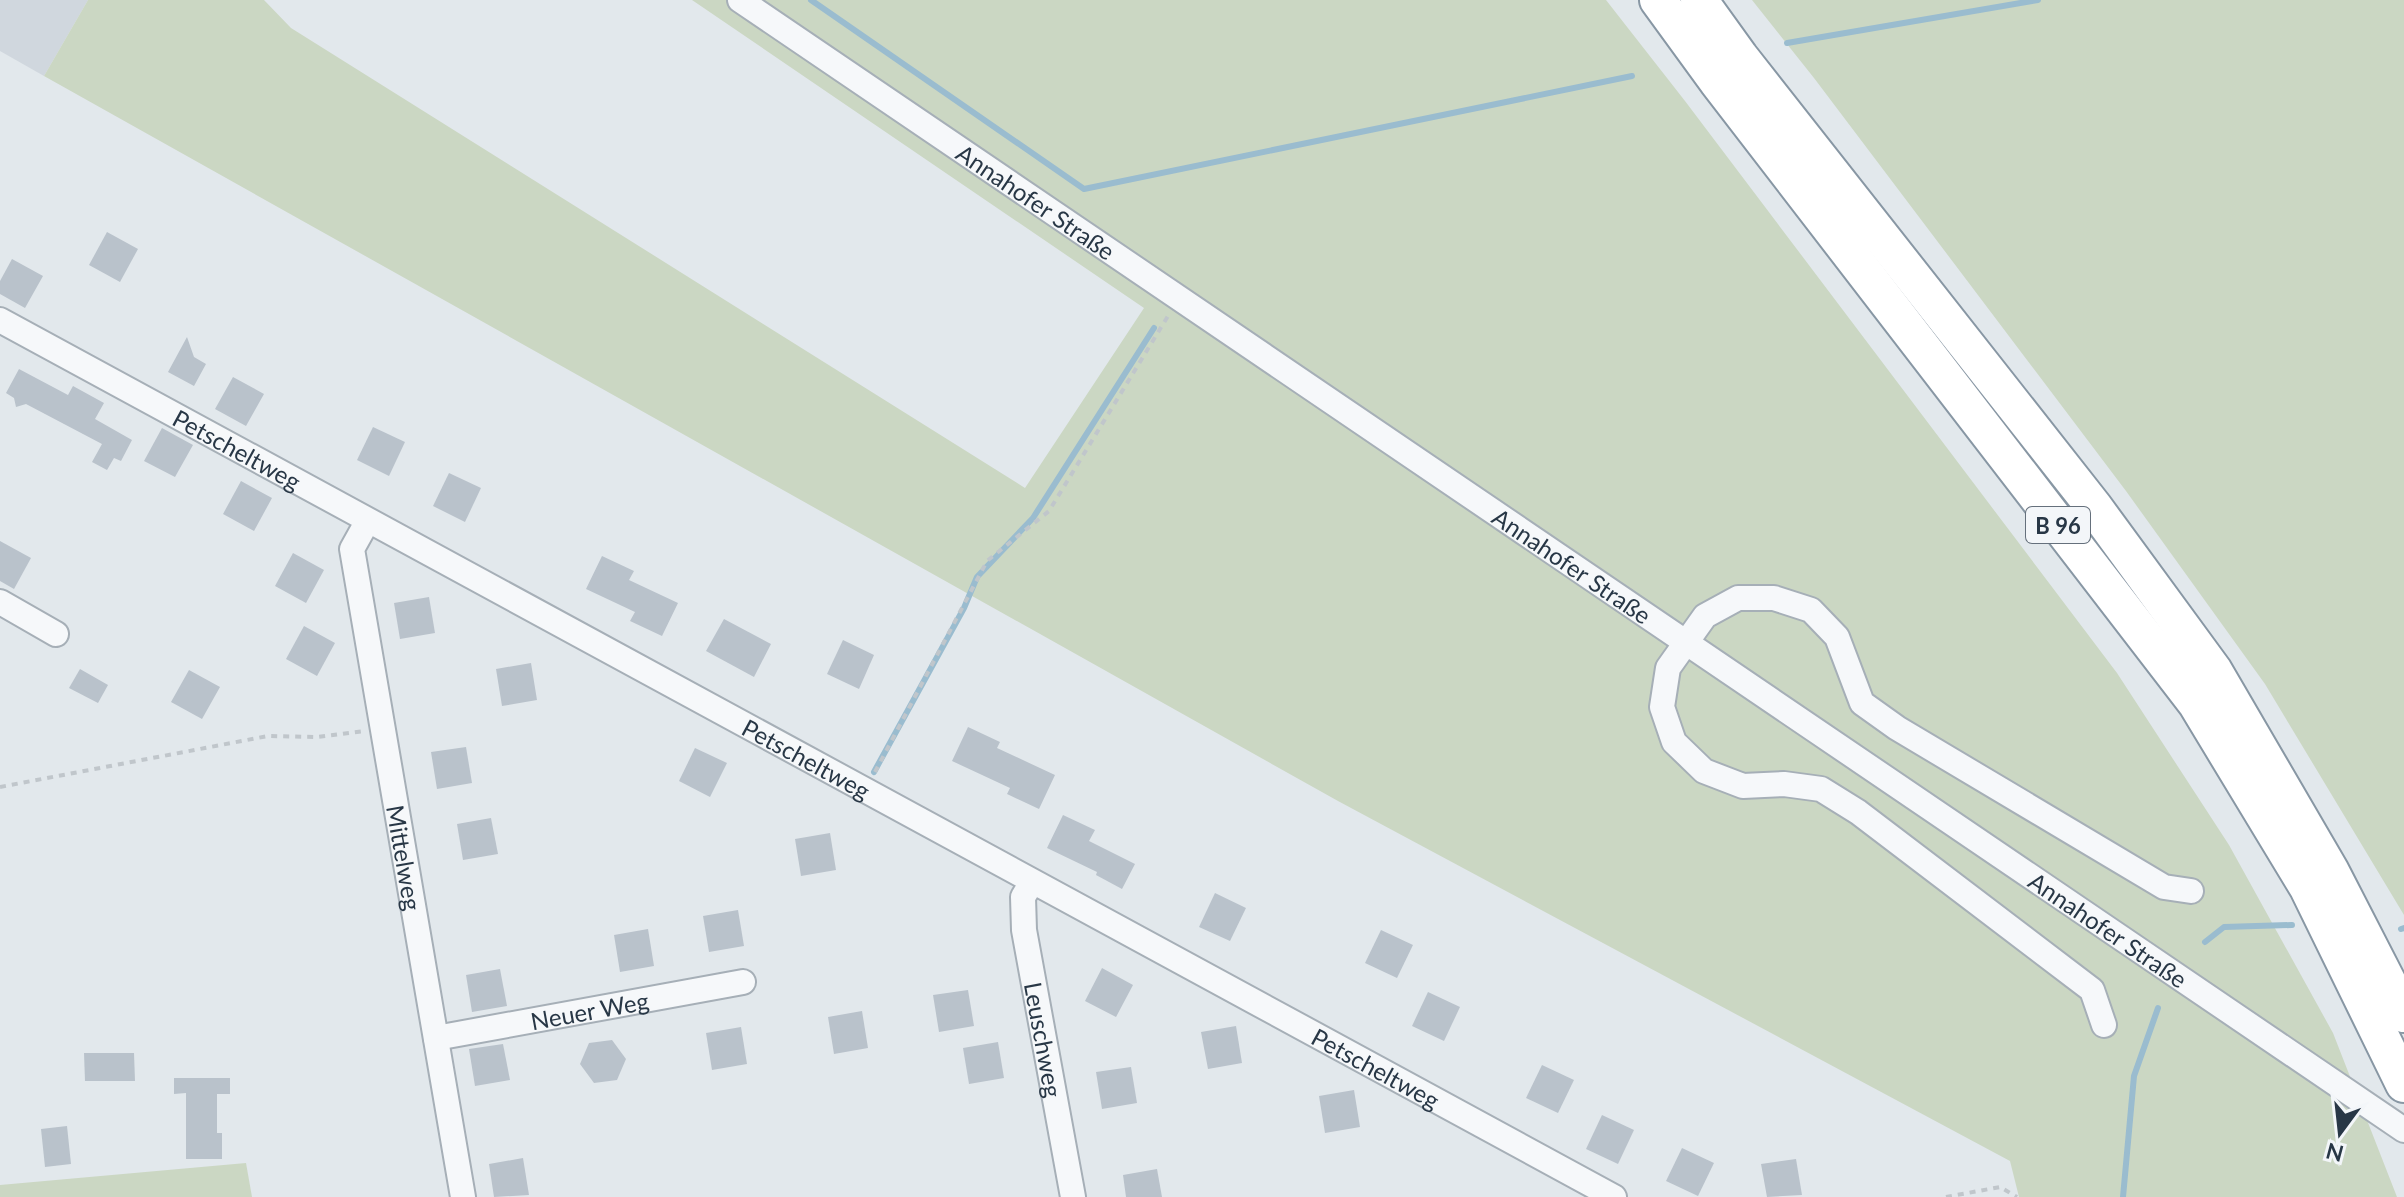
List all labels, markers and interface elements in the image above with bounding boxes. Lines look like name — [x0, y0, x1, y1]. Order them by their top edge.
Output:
street label: Annahofer Straße — [951, 137, 1121, 265]
street label: Petscheltweg — [168, 402, 306, 495]
street label: Annahofer Straße — [1488, 501, 1657, 629]
road number: B 96 — [2026, 507, 2090, 543]
street label: Petscheltweg — [738, 712, 876, 805]
street label: Mittelweg — [382, 803, 428, 913]
street label: Annahofer Straße — [2024, 865, 2193, 993]
street label: Leuschweg — [1019, 980, 1069, 1100]
street label: Neuer Weg — [528, 985, 651, 1035]
street label: Petscheltweg — [1307, 1021, 1445, 1114]
north arrow — [2300, 1093, 2380, 1173]
text: N — [2323, 1138, 2346, 1168]

